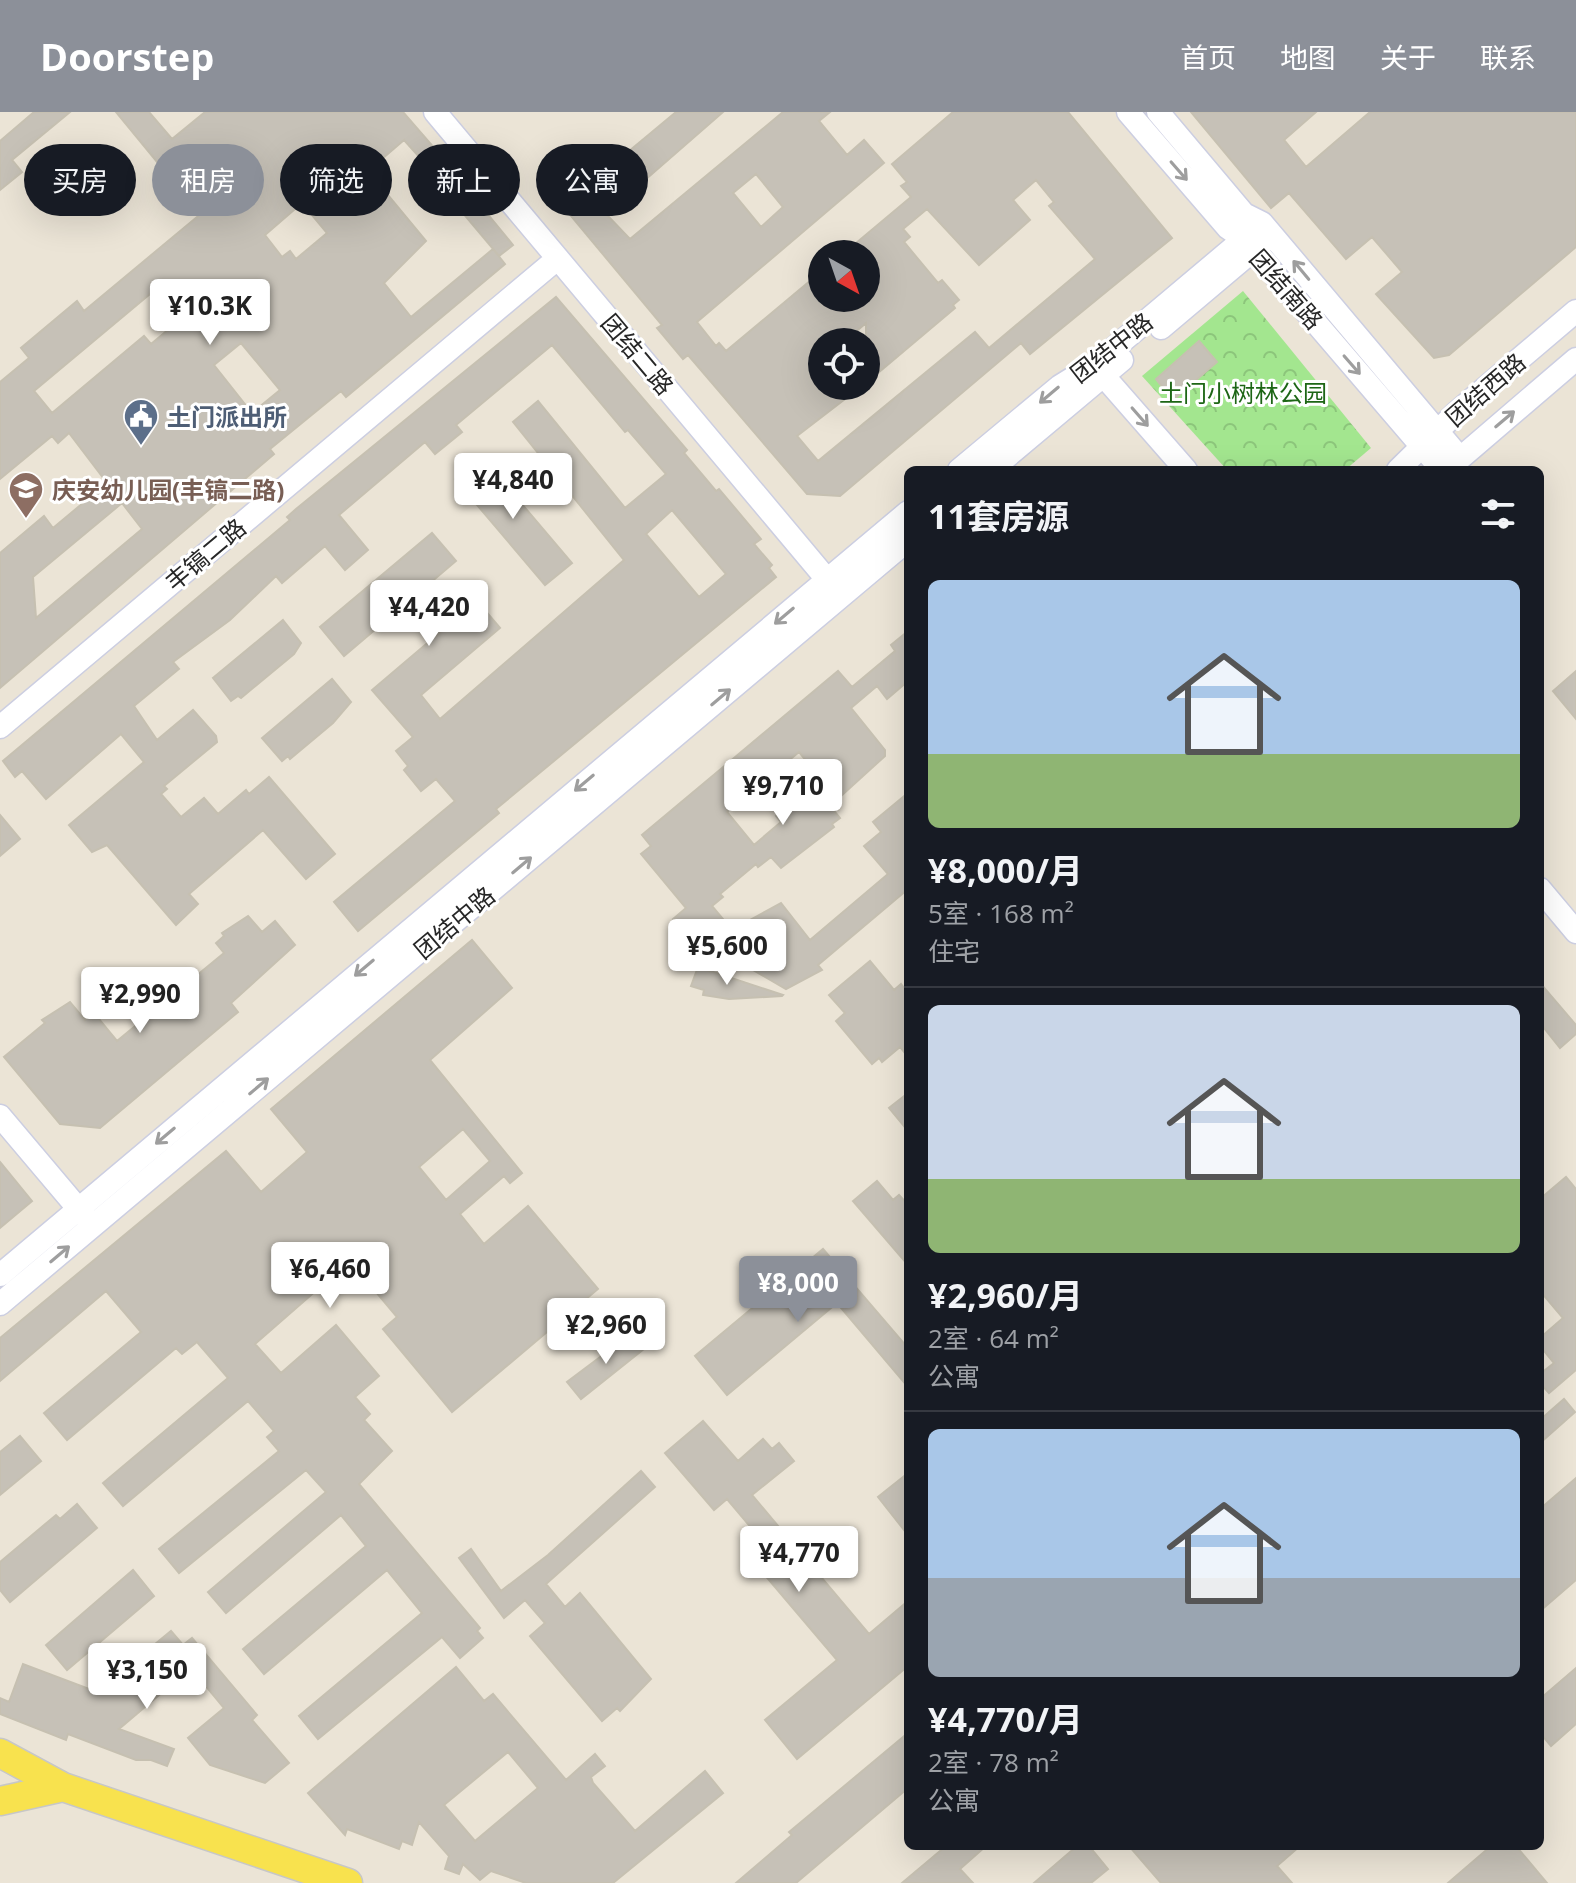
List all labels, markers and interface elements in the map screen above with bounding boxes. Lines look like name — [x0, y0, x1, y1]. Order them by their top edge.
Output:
text: Doorstep — [40, 30, 214, 82]
text: 首页 — [1180, 38, 1236, 76]
text: 地图 — [1280, 38, 1336, 76]
text: 关于 — [1380, 38, 1436, 76]
text: 联系 — [1480, 38, 1536, 76]
chip: 买房 — [24, 144, 136, 216]
chip: 租房 — [152, 144, 264, 216]
chip: 筛选 — [280, 144, 392, 216]
chip: 新上 — [408, 144, 520, 216]
chip: 公寓 — [536, 144, 648, 216]
one-way arrow — [1170, 161, 1188, 181]
north arrow — [808, 240, 880, 312]
map controls — [808, 240, 880, 400]
street label: 团结南路 — [1243, 242, 1331, 336]
one-way arrow — [1292, 260, 1310, 281]
pin: ¥10.3K — [145, 279, 275, 347]
text: ¥10.3K — [168, 287, 252, 323]
street label: 团结中路 — [1063, 304, 1159, 390]
street label: 团结二路 — [595, 307, 681, 401]
button: locate — [808, 328, 880, 400]
street label: 团结西路 — [1438, 345, 1532, 433]
one-way arrow — [1343, 354, 1361, 374]
park label: 土门小树林公园 — [1159, 376, 1327, 409]
one-way arrow — [1039, 386, 1060, 404]
public building icon: 土门派出所 — [122, 397, 160, 447]
place label: 土门派出所 — [167, 400, 287, 433]
one-way arrow — [1131, 406, 1149, 427]
one-way arrow — [1495, 410, 1515, 428]
pin: ¥4,840 — [448, 453, 578, 521]
text: ¥4,840 — [472, 461, 554, 497]
school or university icon: 庆安幼儿园(丰镐二路) — [7, 470, 45, 520]
place label: 庆安幼儿园(丰镐二路) — [52, 473, 284, 506]
icon: filters — [1476, 492, 1520, 536]
text: 11套房源 — [928, 493, 1069, 539]
street label: 丰镐二路 — [158, 511, 252, 597]
pin: ¥4,420 — [364, 580, 494, 648]
text: ¥4,420 — [388, 588, 470, 624]
one-way arrow — [774, 607, 794, 625]
icon: home — [1152, 632, 1296, 776]
one-way arrow — [710, 688, 730, 706]
pin: ¥9,710 — [718, 759, 848, 827]
text: ¥9,710 — [742, 767, 824, 803]
one-way arrow — [575, 774, 595, 792]
text: ¥8,000/月 — [928, 847, 1083, 893]
one-way arrow — [511, 856, 531, 874]
street label: 团结中路 — [407, 879, 501, 965]
text: 5室 · 168 m² — [928, 895, 1074, 931]
pin: ¥5,600 — [662, 919, 792, 987]
text: ¥5,600 — [686, 927, 768, 963]
text: 住宅 — [928, 933, 980, 969]
one-way arrow — [354, 959, 375, 977]
pin: ¥2,990 — [75, 967, 205, 1035]
text: ¥2,990 — [99, 975, 181, 1011]
icon: home — [1152, 1057, 1296, 1201]
one-way arrow — [248, 1077, 268, 1095]
one-way arrow — [155, 1127, 175, 1145]
pin: ¥6,460 — [265, 1242, 395, 1310]
one-way arrow — [49, 1245, 69, 1263]
text: ¥6,460 — [289, 1250, 371, 1286]
pin: ¥8,000 — [733, 1256, 863, 1324]
text: ¥8,000 — [757, 1264, 839, 1300]
text: ¥2,960/月 — [928, 1272, 1083, 1318]
pin: ¥2,960 — [541, 1298, 671, 1366]
text: ¥2,960 — [565, 1306, 647, 1342]
text: 2室 · 64 m² — [928, 1320, 1059, 1356]
text: 公寓 — [928, 1358, 980, 1394]
icon: home — [1152, 1481, 1296, 1625]
pin: ¥4,770 — [734, 1526, 864, 1594]
text: ¥4,770 — [758, 1534, 840, 1570]
pin: ¥3,150 — [82, 1643, 212, 1711]
text: ¥3,150 — [106, 1651, 188, 1687]
text: ¥4,770/月 — [928, 1696, 1083, 1742]
text: 2室 · 78 m² — [928, 1744, 1059, 1780]
text: 公寓 — [928, 1782, 980, 1818]

